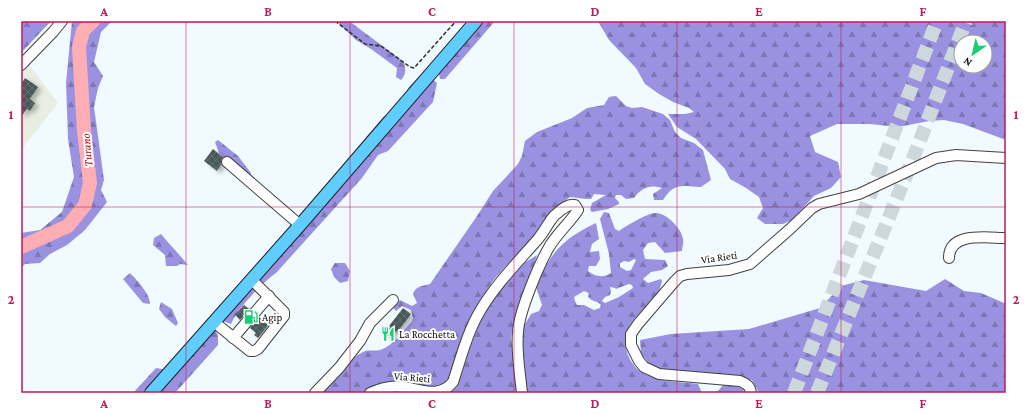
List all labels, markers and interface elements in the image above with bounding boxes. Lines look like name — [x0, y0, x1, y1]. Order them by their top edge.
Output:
text: A — [99, 4, 108, 19]
text: B — [264, 4, 272, 19]
text: C — [428, 4, 436, 19]
text: D — [591, 4, 600, 19]
text: E — [755, 4, 763, 19]
text: F — [920, 4, 927, 19]
north arrow — [953, 34, 993, 74]
text: N — [961, 55, 974, 69]
text: 1 — [9, 107, 14, 122]
text: 1 — [1014, 107, 1019, 122]
water label: Turano — [79, 133, 95, 167]
street label: Via Rieti — [700, 249, 738, 265]
text: 2 — [8, 292, 15, 307]
text: 2 — [1013, 292, 1020, 307]
fuel station icon: Agip — [243, 309, 259, 325]
place label: Agip — [262, 311, 282, 324]
restaurant icon: La Rocchetta — [380, 326, 396, 342]
place label: La Rocchetta — [399, 328, 455, 340]
street label: Via Rieti — [393, 369, 431, 385]
text: A — [99, 396, 108, 411]
text: B — [264, 396, 272, 411]
text: C — [428, 396, 436, 411]
text: D — [591, 396, 600, 411]
text: E — [755, 396, 763, 411]
text: F — [920, 396, 927, 411]

